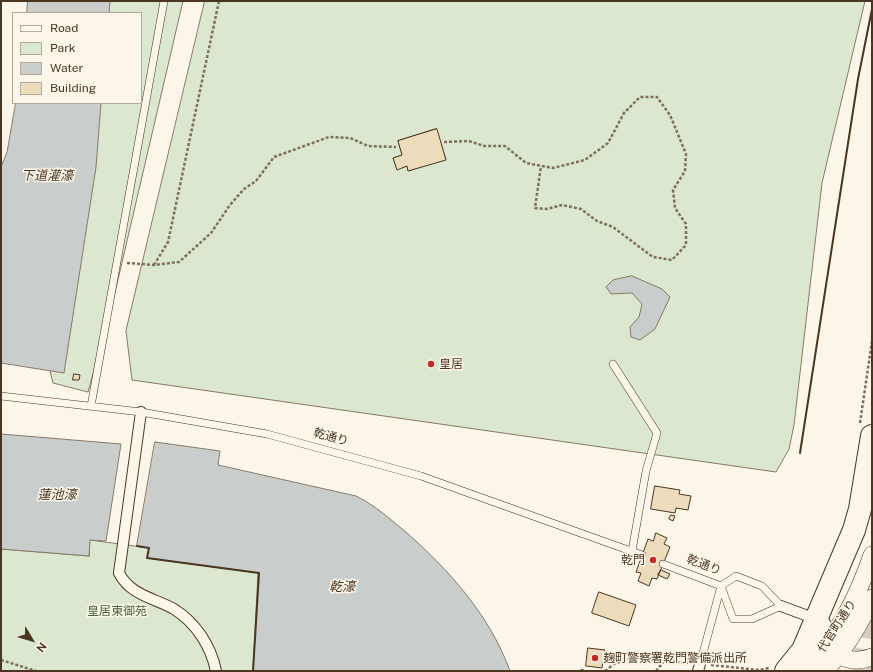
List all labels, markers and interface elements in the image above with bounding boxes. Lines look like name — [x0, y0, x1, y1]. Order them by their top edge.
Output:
legend — [12, 12, 142, 104]
text: Road — [50, 21, 78, 35]
text: Park — [50, 41, 76, 55]
text: Water — [50, 61, 83, 75]
text: Building — [50, 81, 96, 95]
water label: 下道灌濠 — [21, 168, 73, 184]
place label: 皇居 — [439, 357, 463, 371]
marker: 皇居 — [426, 359, 436, 369]
street label: 乾通り — [312, 425, 350, 449]
water label: 蓮池濠 — [38, 487, 76, 503]
street label: 乾通り — [685, 552, 723, 578]
place label: 乾門 — [621, 553, 645, 567]
marker: 乾門 — [648, 555, 658, 565]
water label: 乾濠 — [329, 579, 355, 595]
street label: 代官町通り — [815, 597, 859, 655]
park label: 皇居東御苑 — [87, 604, 147, 618]
north arrow — [12, 620, 52, 660]
text: N — [34, 640, 49, 654]
place label: 麹町警察署乾門警備派出所 — [603, 651, 747, 665]
marker: 麹町警察署乾門警備派出所 — [590, 653, 600, 663]

